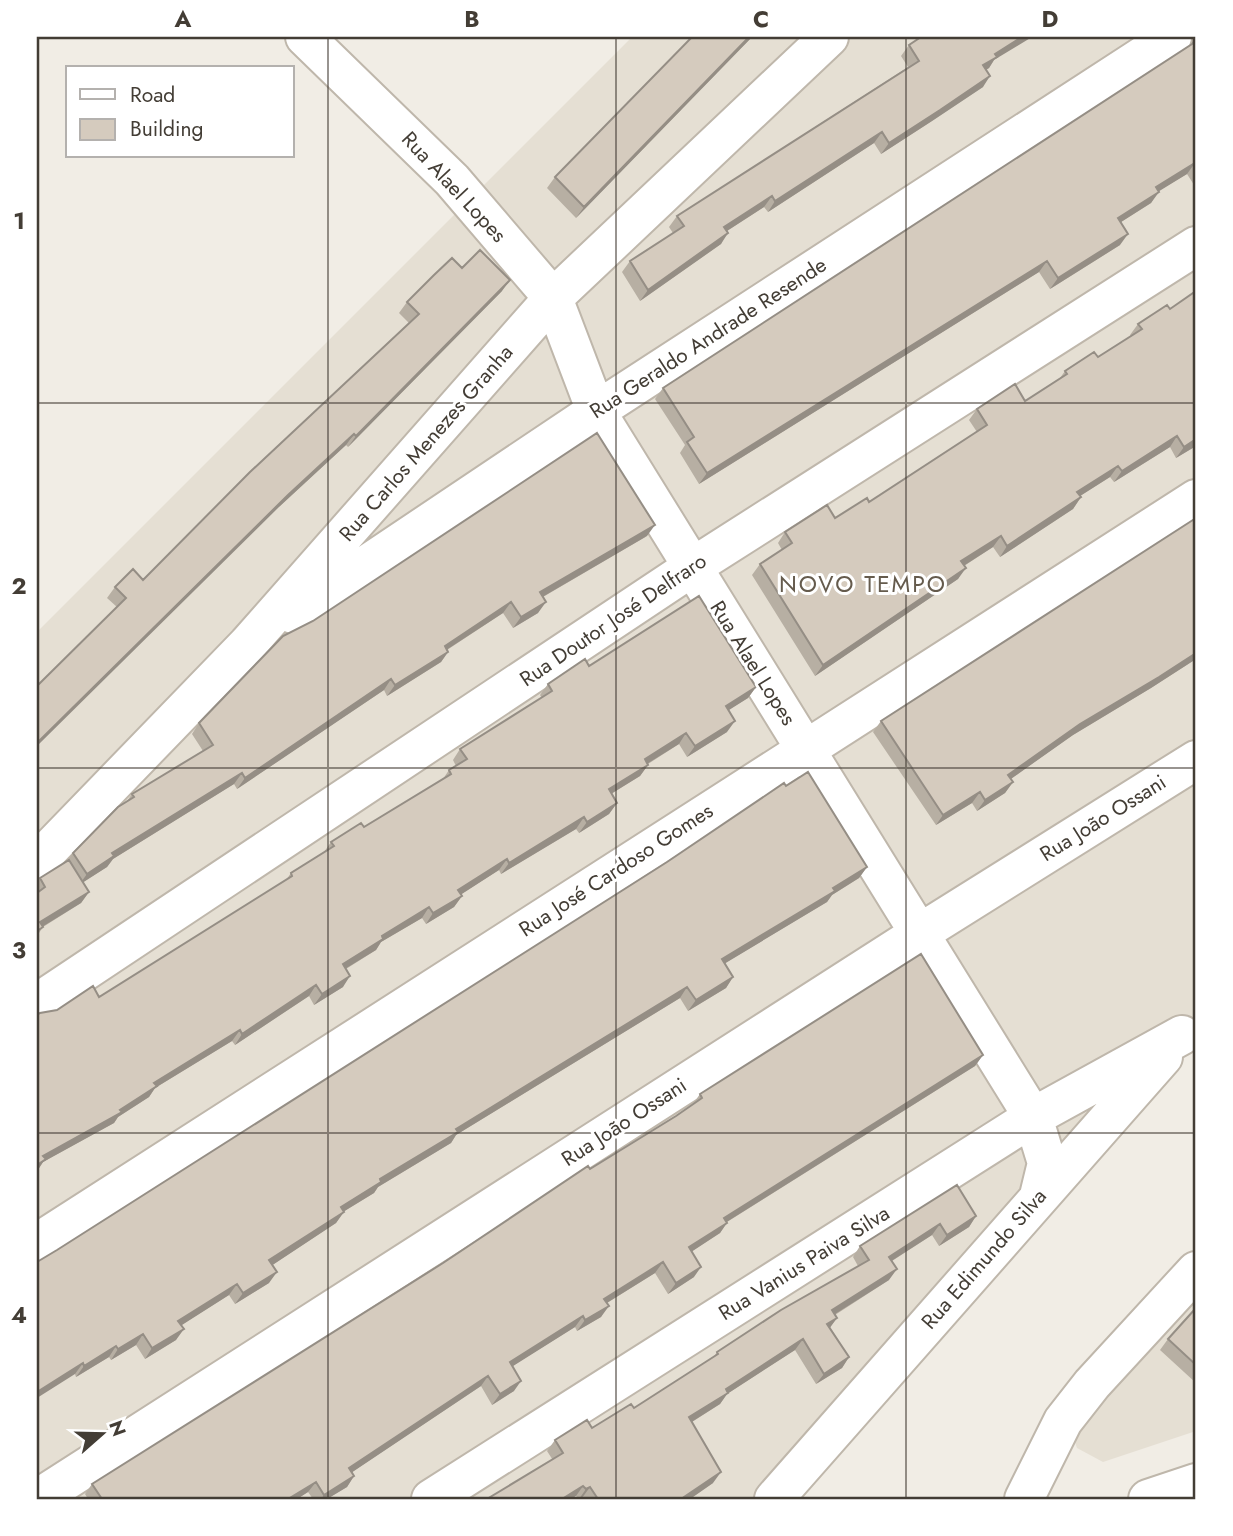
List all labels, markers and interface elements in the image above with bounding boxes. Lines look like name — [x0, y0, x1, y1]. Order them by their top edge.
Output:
text: A — [174, 2, 192, 36]
text: B — [464, 2, 480, 36]
text: C — [753, 2, 769, 36]
text: D — [1042, 2, 1059, 36]
legend — [66, 66, 294, 158]
text: Road — [130, 80, 175, 110]
text: Building — [130, 114, 203, 144]
street label: Rua Alael Lopes — [395, 125, 513, 249]
text: 1 — [13, 204, 25, 238]
street label: Rua Geraldo Andrade Resende — [584, 250, 832, 426]
street label: Rua Carlos Menezes Granha — [332, 338, 520, 548]
street label: Rua Doutor José Delfraro — [514, 546, 712, 694]
district label: NOVO TEMPO — [779, 567, 947, 601]
text: 2 — [11, 569, 27, 603]
street label: Rua Alael Lopes — [703, 595, 803, 731]
street label: Rua João Ossani — [1034, 767, 1172, 869]
street label: Rua José Cardoso Gomes — [513, 796, 719, 944]
text: 3 — [12, 933, 26, 967]
street label: Rua João Ossani — [556, 1070, 692, 1174]
street label: Rua Edimundo Silva — [914, 1182, 1054, 1336]
street label: Rua Vanius Paiva Silva — [713, 1198, 895, 1328]
text: 4 — [11, 1298, 27, 1332]
north arrow — [66, 1400, 136, 1470]
text: N — [102, 1417, 133, 1440]

